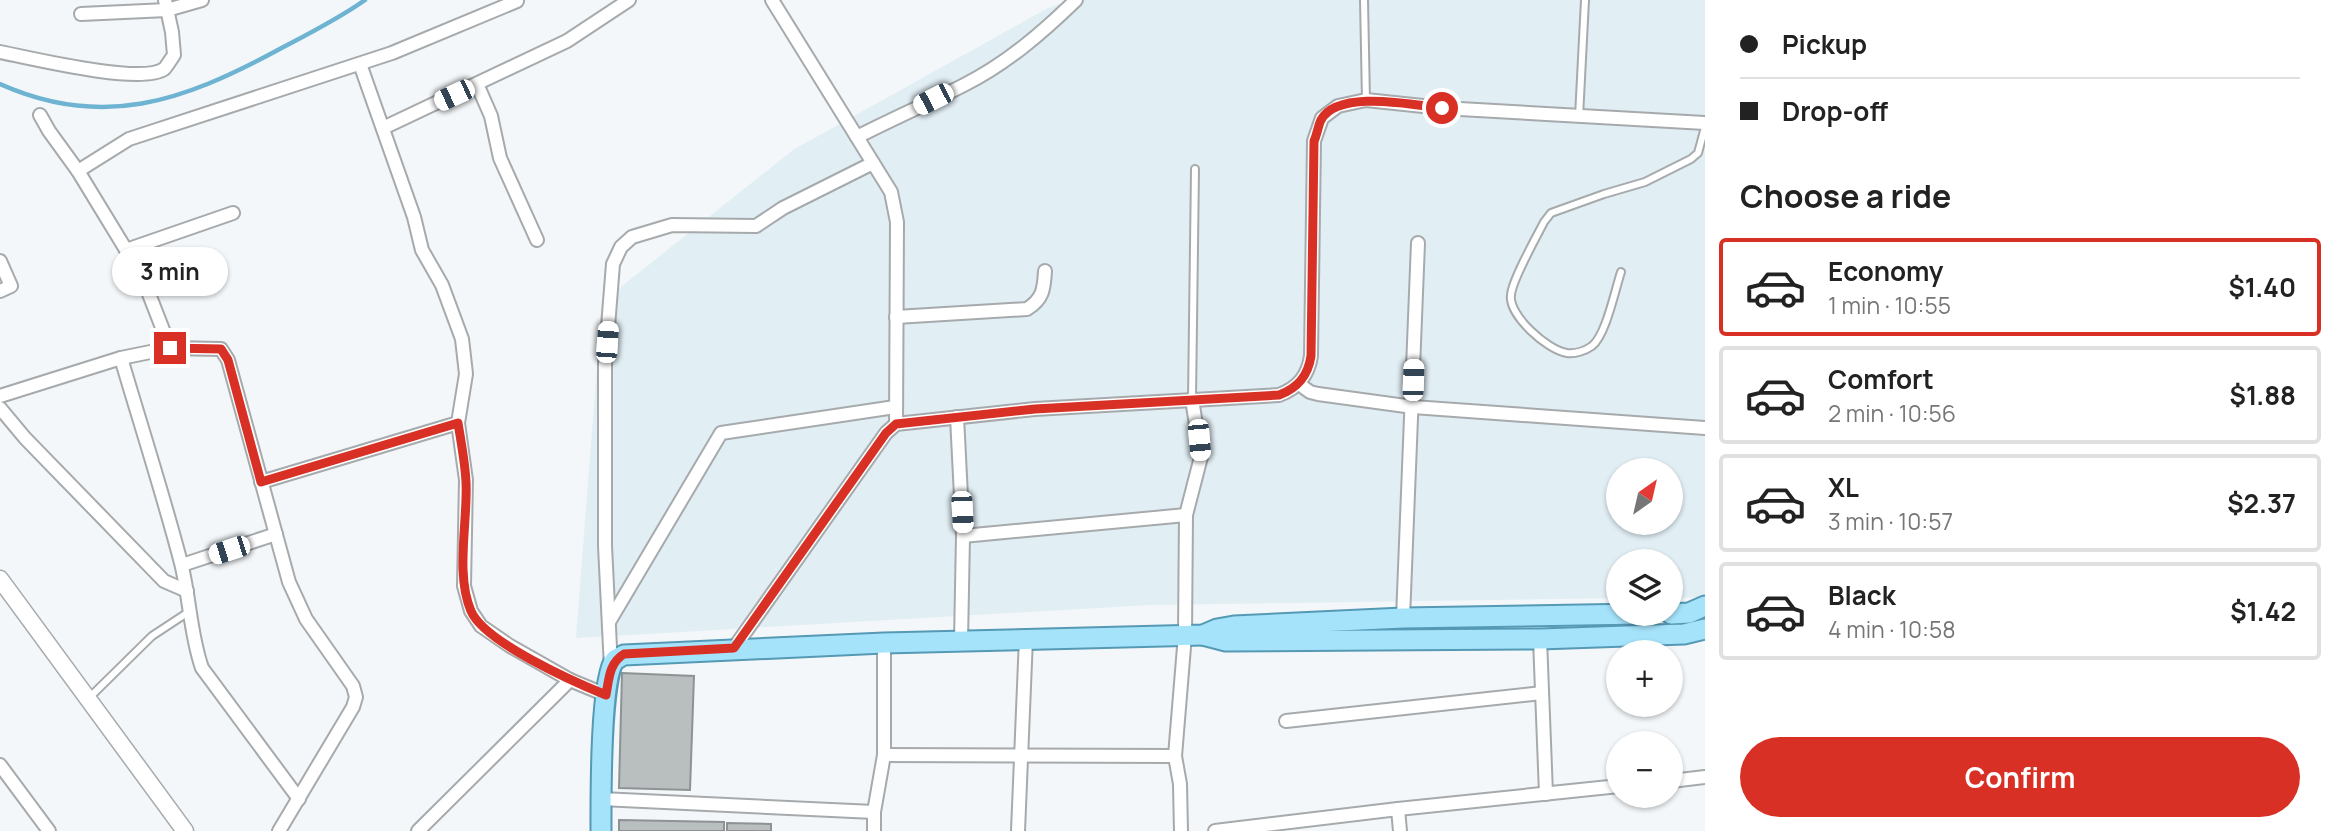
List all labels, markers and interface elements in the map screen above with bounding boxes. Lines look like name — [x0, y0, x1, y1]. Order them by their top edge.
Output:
text: Pickup — [1782, 26, 1867, 62]
car — [431, 77, 478, 113]
car — [910, 80, 957, 118]
route start — [1426, 92, 1458, 124]
text: Drop-off — [1782, 93, 1888, 129]
text: Choose a ride — [1740, 174, 1951, 218]
callout: 3 min — [112, 246, 228, 296]
text: Economy — [1828, 253, 1943, 289]
text: 3 min — [140, 255, 200, 287]
icon: car — [1744, 256, 1807, 319]
text: $1.40 — [2229, 269, 2296, 305]
text: 1 min · 10:55 — [1828, 289, 1951, 321]
car — [596, 320, 619, 364]
route end — [154, 332, 186, 364]
car — [1402, 359, 1425, 401]
text: Comfort — [1828, 361, 1934, 397]
icon: car — [1744, 364, 1807, 427]
text: $1.88 — [2230, 377, 2296, 413]
text: 2 min · 10:56 — [1828, 397, 1956, 429]
car — [1187, 418, 1212, 462]
north arrow — [1606, 458, 1684, 536]
map controls — [1606, 458, 1683, 808]
text: XL — [1828, 469, 1859, 505]
icon: car — [1744, 472, 1807, 535]
text: $2.37 — [2227, 485, 2296, 521]
car — [951, 490, 974, 534]
text: 3 min · 10:57 — [1828, 505, 1953, 537]
car — [206, 534, 253, 566]
button: layers — [1606, 549, 1683, 626]
text: Black — [1828, 577, 1896, 613]
icon: car — [1744, 580, 1807, 643]
text: $1.42 — [2230, 593, 2296, 629]
text: 4 min · 10:58 — [1828, 613, 1956, 645]
button: + — [1606, 640, 1683, 717]
button: − — [1606, 731, 1683, 808]
button: Confirm — [1740, 737, 2300, 817]

